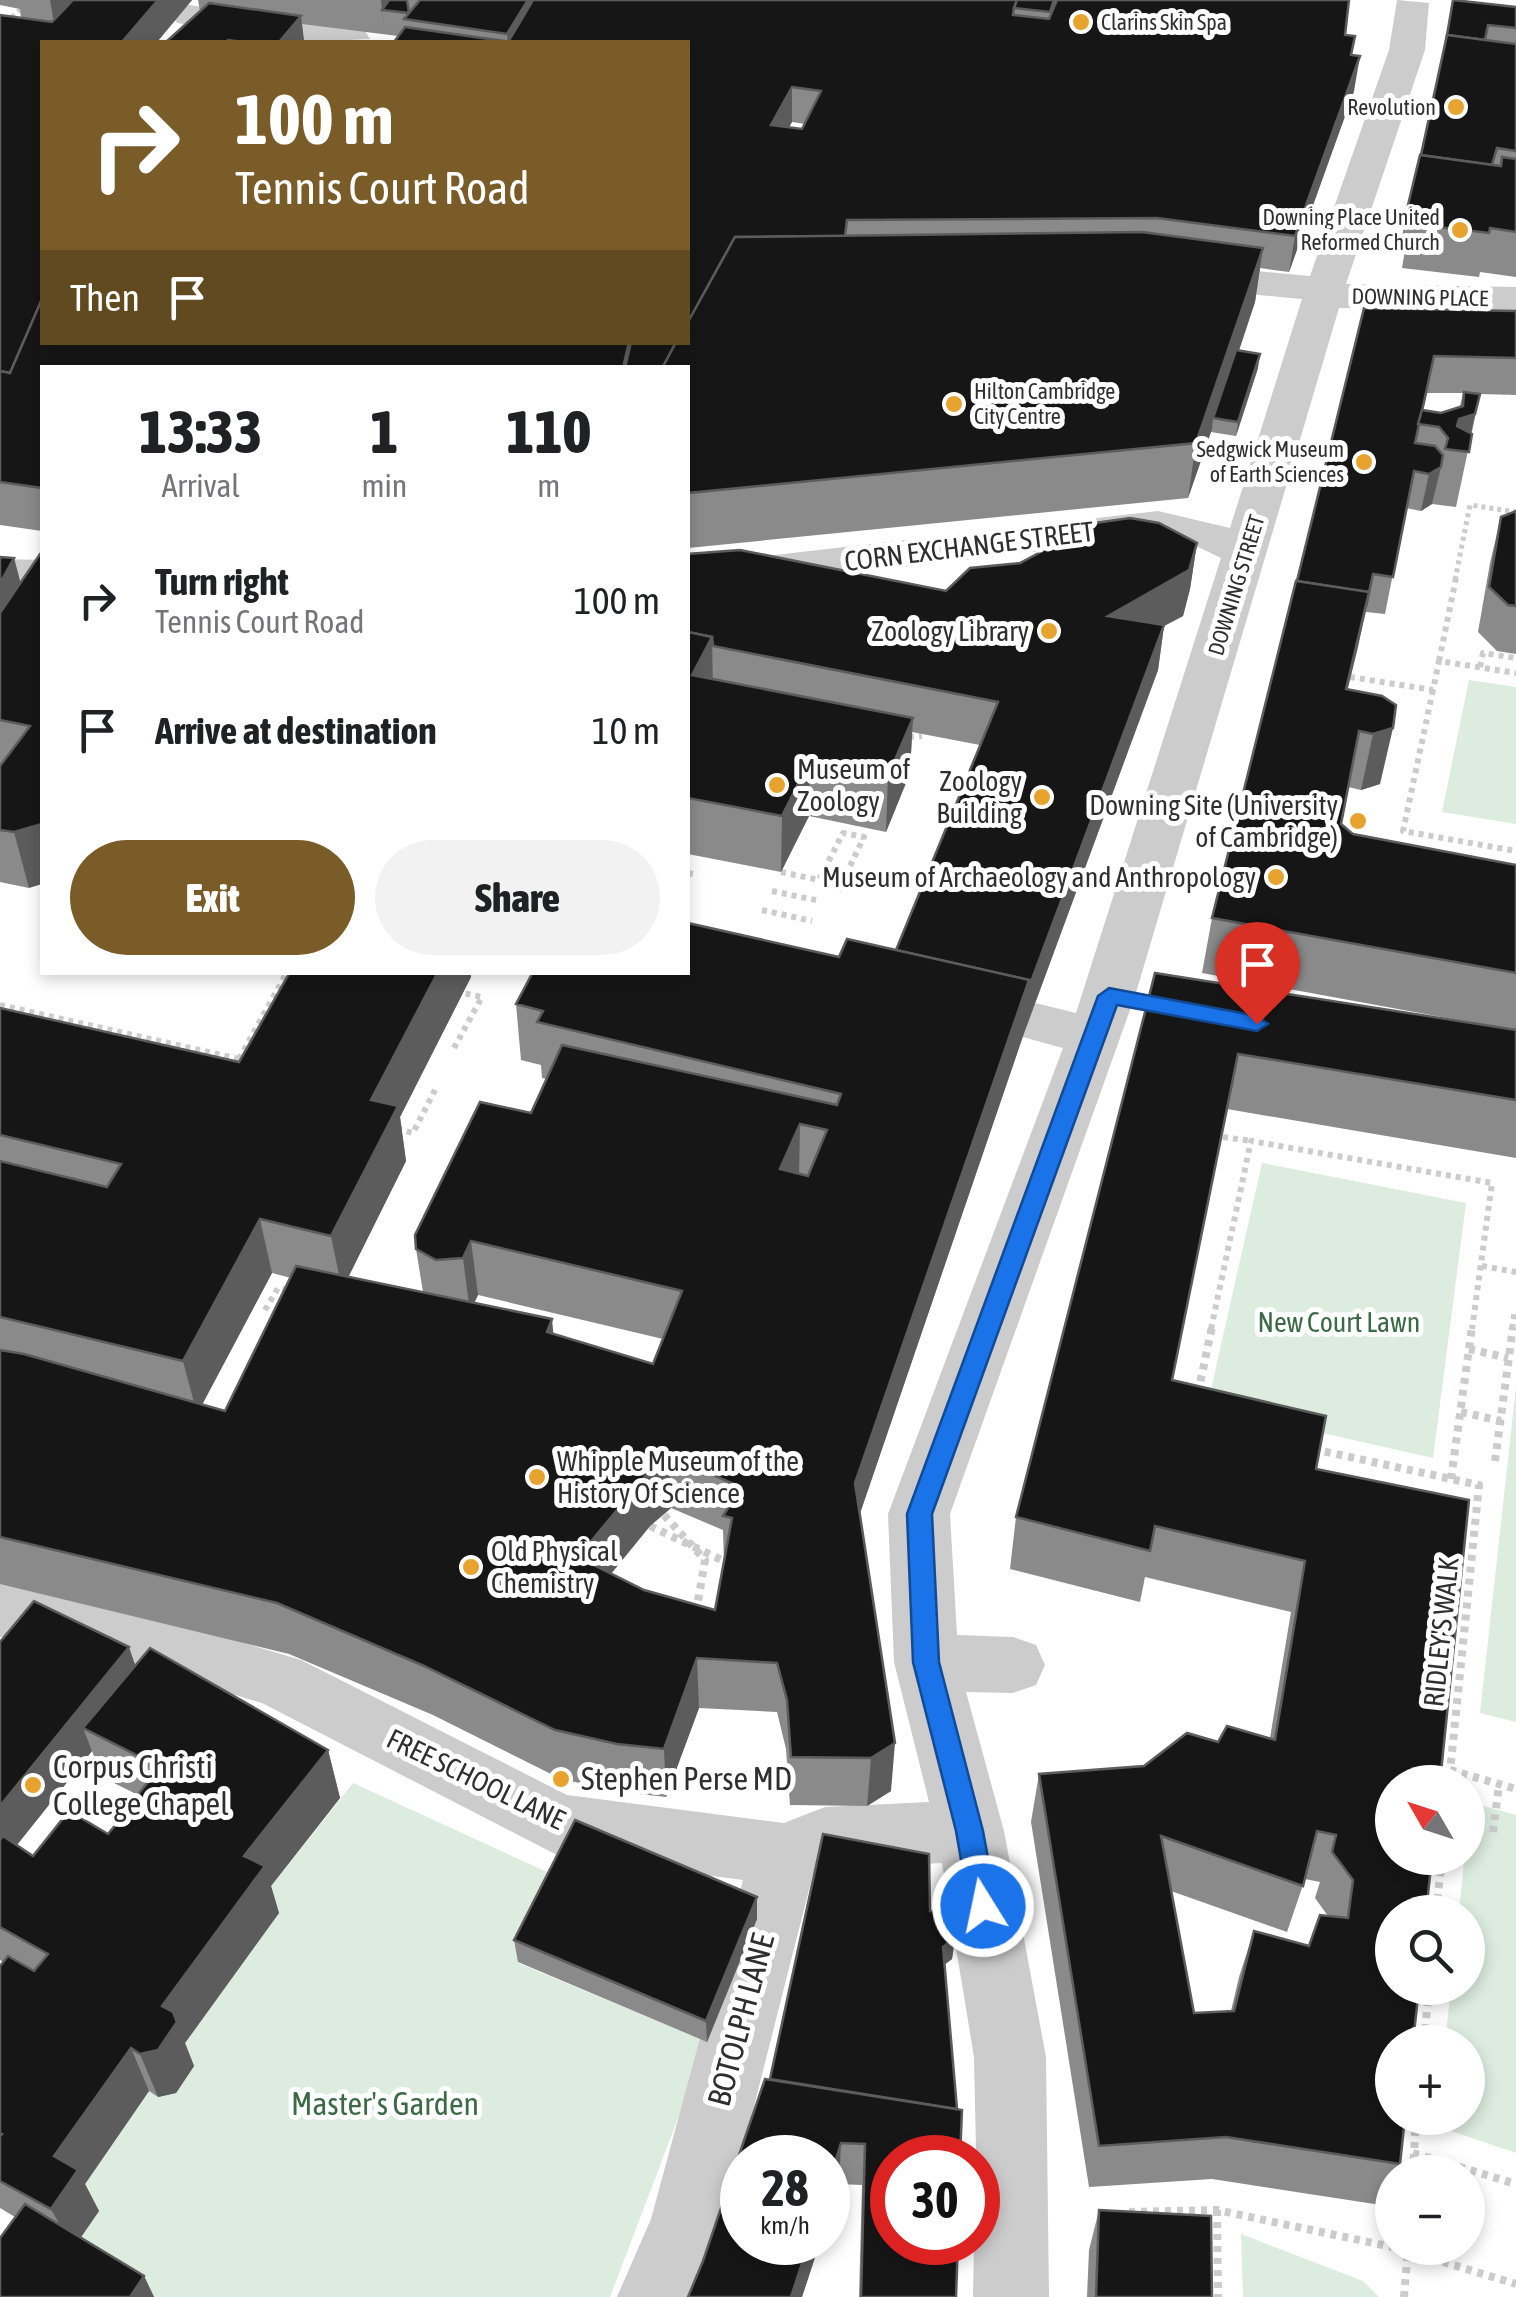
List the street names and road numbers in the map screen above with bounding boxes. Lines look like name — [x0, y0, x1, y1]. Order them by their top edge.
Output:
street label: DOWNING PLACE — [1352, 283, 1489, 311]
street label: DOWNING STREET — [1202, 511, 1270, 658]
street label: CORN EXCHANGE STREET — [843, 515, 1095, 577]
street label: RIDLEY'S WALK — [1417, 1555, 1465, 1708]
street label: FREE SCHOOL LANE — [382, 1722, 570, 1836]
street label: BOTOLPH LANE — [700, 1929, 781, 2110]

